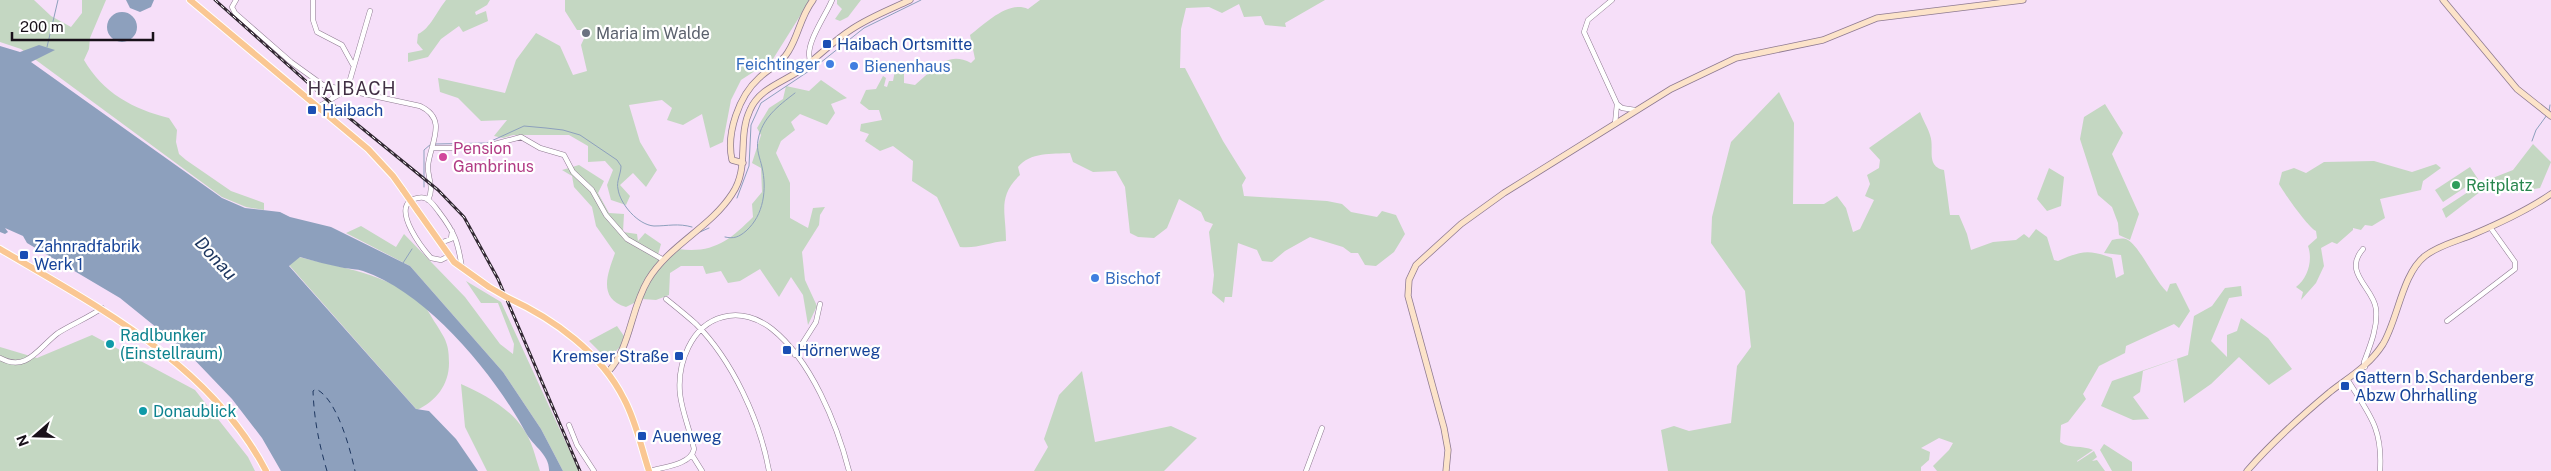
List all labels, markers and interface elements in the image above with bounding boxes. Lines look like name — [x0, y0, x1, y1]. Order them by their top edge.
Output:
scale bar — [12, 10, 154, 42]
text: 200 m — [20, 18, 64, 35]
place label: Maria im Walde — [596, 24, 710, 43]
marker: Maria im Walde — [580, 27, 592, 39]
place label: Haibach Ortsmitte — [837, 35, 972, 54]
marker: Haibach Ortsmitte — [821, 38, 833, 50]
place label: Feichtinger — [736, 55, 820, 74]
place label: Bienenhaus — [864, 57, 951, 76]
marker: Feichtinger — [824, 58, 836, 70]
marker: Bienenhaus — [848, 60, 860, 72]
district label: HAIBACH — [308, 78, 396, 99]
place label: Haibach — [322, 101, 383, 120]
marker: Haibach — [306, 104, 318, 116]
place label: Pension Gambrinus — [453, 139, 534, 176]
marker: Pension Gambrinus — [437, 151, 449, 163]
place label: Reitplatz — [2466, 176, 2533, 195]
marker: Reitplatz — [2450, 179, 2462, 191]
water label: Donau — [191, 232, 241, 284]
place label: Zahnradfabrik Werk 1 — [34, 237, 140, 274]
marker: Zahnradfabrik Werk 1 — [18, 249, 30, 261]
place label: Bischof — [1105, 269, 1161, 288]
marker: Bischof — [1089, 272, 1101, 284]
place label: Radlbunker (Einstellraum) — [120, 326, 223, 363]
marker: Radlbunker (Einstellraum) — [104, 338, 116, 350]
place label: Hörnerweg — [797, 341, 881, 360]
marker: Hörnerweg — [781, 344, 793, 356]
place label: Kremser Straße — [552, 347, 669, 366]
marker: Kremser Straße — [673, 350, 685, 362]
place label: Gattern b.Schardenberg Abzw Ohrhalling — [2355, 368, 2534, 405]
marker: Gattern b.Schardenberg Abzw Ohrhalling — [2339, 380, 2351, 392]
place label: Donaublick — [153, 402, 236, 421]
marker: Donaublick — [137, 405, 149, 417]
north arrow — [10, 411, 60, 461]
place label: Auenweg — [652, 427, 722, 446]
marker: Auenweg — [636, 430, 648, 442]
text: N — [13, 433, 32, 448]

